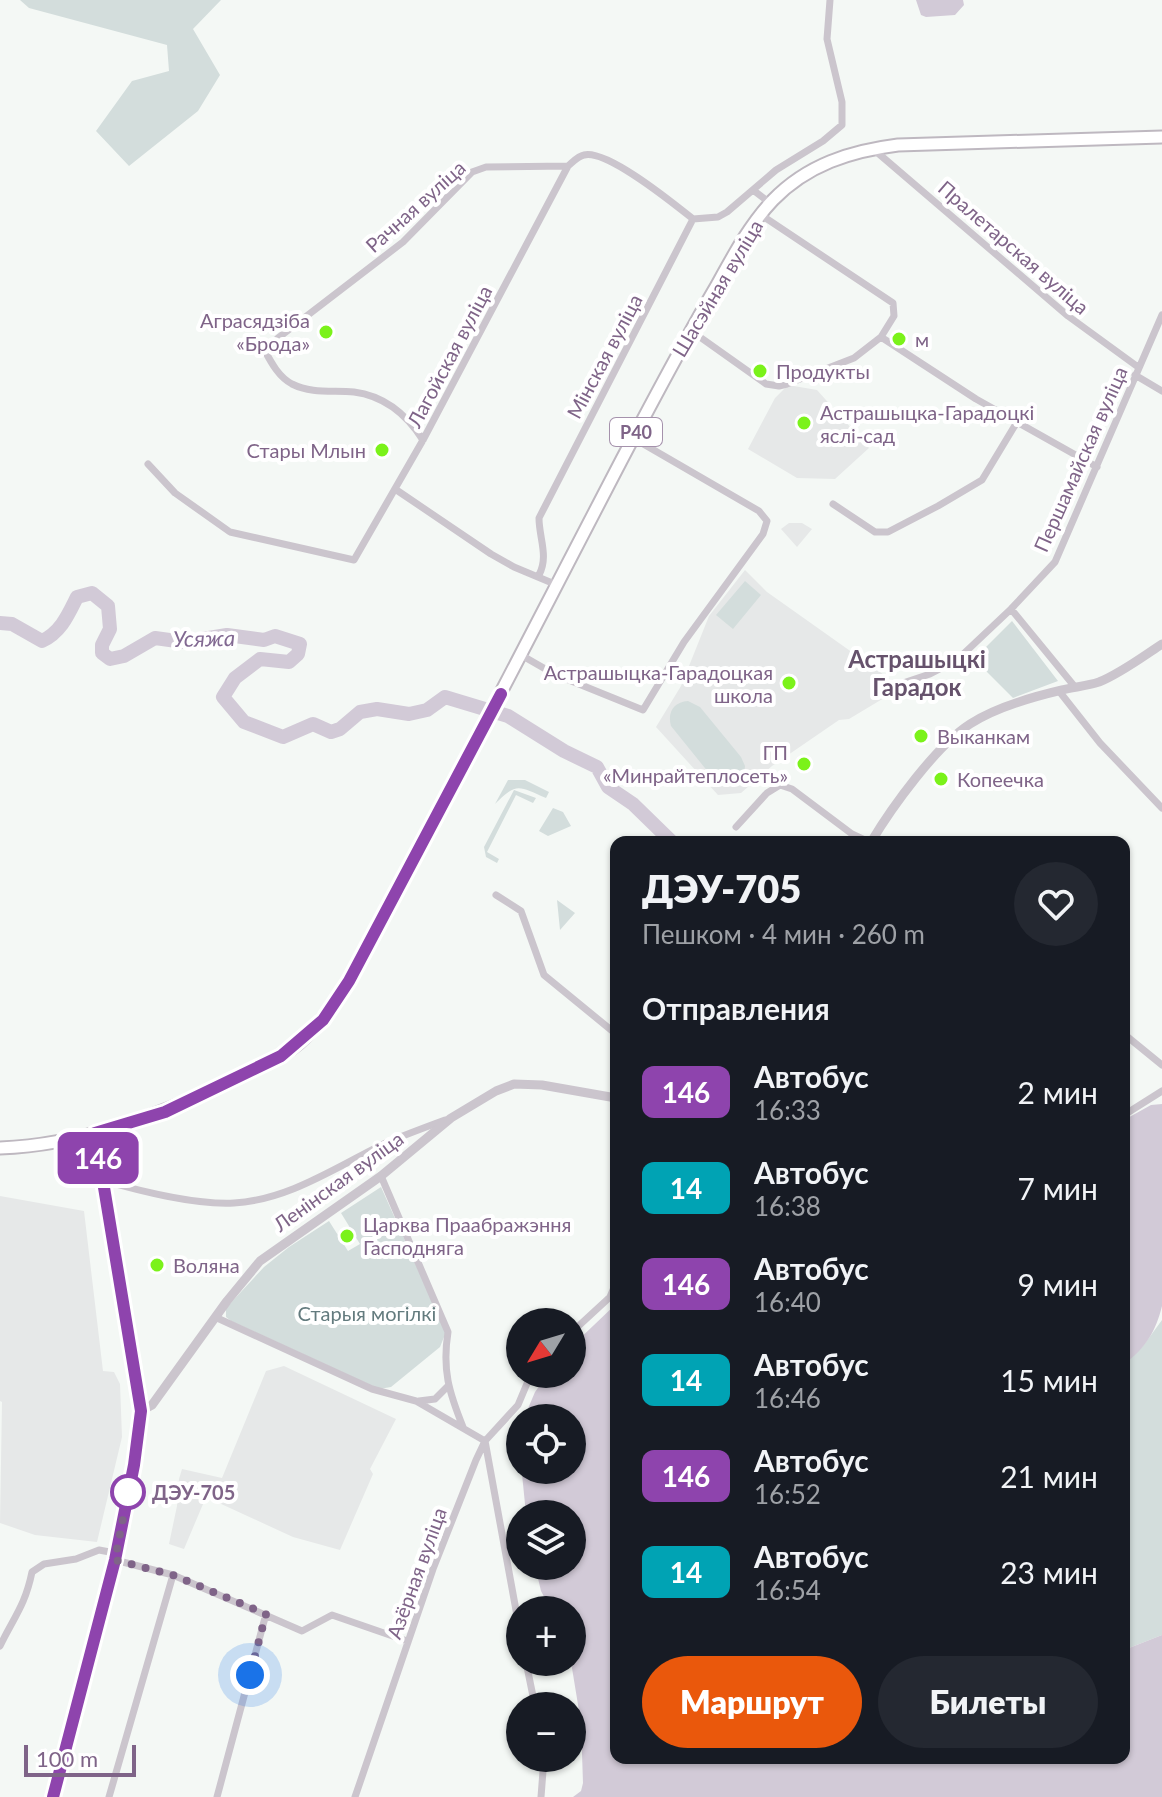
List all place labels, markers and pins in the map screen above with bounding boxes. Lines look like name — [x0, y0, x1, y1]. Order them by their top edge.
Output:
place label: Аграсядзіба «Брода» — [200, 308, 310, 355]
marker: Аграсядзіба «Брода» — [317, 323, 335, 341]
place label: м — [915, 327, 929, 351]
marker: м — [890, 330, 908, 348]
place label: Продукты — [776, 359, 870, 383]
marker: Продукты — [751, 362, 769, 380]
place label: Астрашыцка-Гарадоцкі яслі-сад — [820, 400, 1034, 447]
marker: Астрашыцка-Гарадоцкі яслі-сад — [795, 414, 813, 432]
place label: Стары Млын — [247, 438, 366, 462]
marker: Стары Млын — [373, 441, 391, 459]
place label: Астрашыцка-Гарадоцкая школа — [544, 660, 773, 707]
marker: Астрашыцка-Гарадоцкая школа — [780, 674, 798, 692]
place label: Выканкам — [937, 724, 1030, 748]
marker: Выканкам — [912, 727, 930, 745]
place label: ГП «Минрайтеплосеть» — [603, 740, 788, 787]
marker: ГП «Минрайтеплосеть» — [795, 755, 813, 773]
place label: Копеечка — [957, 767, 1044, 791]
marker: Копеечка — [932, 770, 950, 788]
place label: Царква Праабражэння Гасподняга — [363, 1212, 571, 1259]
marker: Царква Праабражэння Гасподняга — [338, 1227, 356, 1245]
place label: Воляна — [173, 1253, 240, 1277]
marker: Воляна — [148, 1256, 166, 1274]
marker: ДЭУ-705 — [111, 1475, 145, 1509]
place label: ДЭУ-705 — [152, 1480, 235, 1504]

